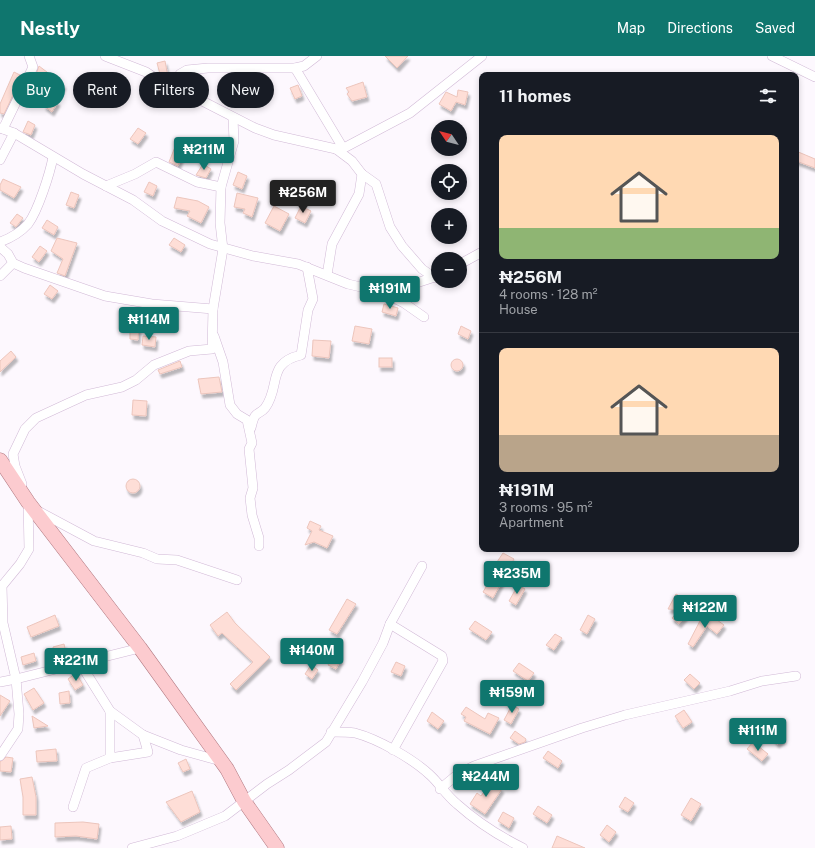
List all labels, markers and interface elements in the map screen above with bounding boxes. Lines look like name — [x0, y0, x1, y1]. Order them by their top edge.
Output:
text: Nestly — [20, 17, 80, 39]
text: Map — [617, 20, 645, 36]
text: Directions — [667, 20, 733, 36]
text: Saved — [755, 20, 795, 36]
chip: Buy — [12, 72, 65, 108]
chip: Rent — [73, 72, 131, 108]
chip: Filters — [139, 72, 209, 108]
chip: New — [217, 72, 274, 108]
icon: filters — [757, 85, 779, 107]
text: 11 homes — [499, 86, 571, 106]
north arrow — [431, 120, 467, 156]
map controls — [431, 120, 467, 288]
pin: ₦211M — [176, 137, 232, 171]
text: ₦211M — [183, 142, 225, 157]
icon: home — [603, 161, 675, 233]
button: locate — [431, 164, 467, 200]
pin: ₦256M — [275, 180, 331, 214]
text: ₦256M — [279, 185, 327, 200]
button: + — [431, 208, 467, 244]
button: − — [431, 252, 467, 288]
text: ₦256M — [499, 267, 562, 287]
pin: ₦191M — [362, 276, 418, 310]
text: ₦191M — [369, 281, 411, 296]
text: 4 rooms · 128 m² — [499, 287, 598, 302]
text: House — [499, 302, 538, 317]
pin: ₦114M — [121, 307, 177, 341]
text: ₦114M — [128, 312, 170, 327]
icon: home — [603, 374, 675, 446]
text: ₦191M — [499, 480, 554, 500]
text: 3 rooms · 95 m² — [499, 500, 593, 515]
text: Apartment — [499, 515, 564, 530]
pin: ₦235M — [489, 561, 545, 595]
text: ₦235M — [493, 566, 541, 581]
pin: ₦122M — [677, 595, 733, 629]
text: ₦122M — [683, 600, 727, 615]
pin: ₦140M — [284, 638, 340, 672]
text: ₦140M — [289, 643, 335, 658]
pin: ₦221M — [48, 648, 104, 682]
text: ₦221M — [54, 653, 98, 668]
pin: ₦159M — [484, 680, 540, 714]
text: ₦159M — [489, 685, 535, 700]
pin: ₦111M — [730, 718, 786, 752]
text: ₦111M — [738, 723, 778, 738]
pin: ₦244M — [458, 764, 514, 798]
text: ₦244M — [462, 769, 510, 784]

